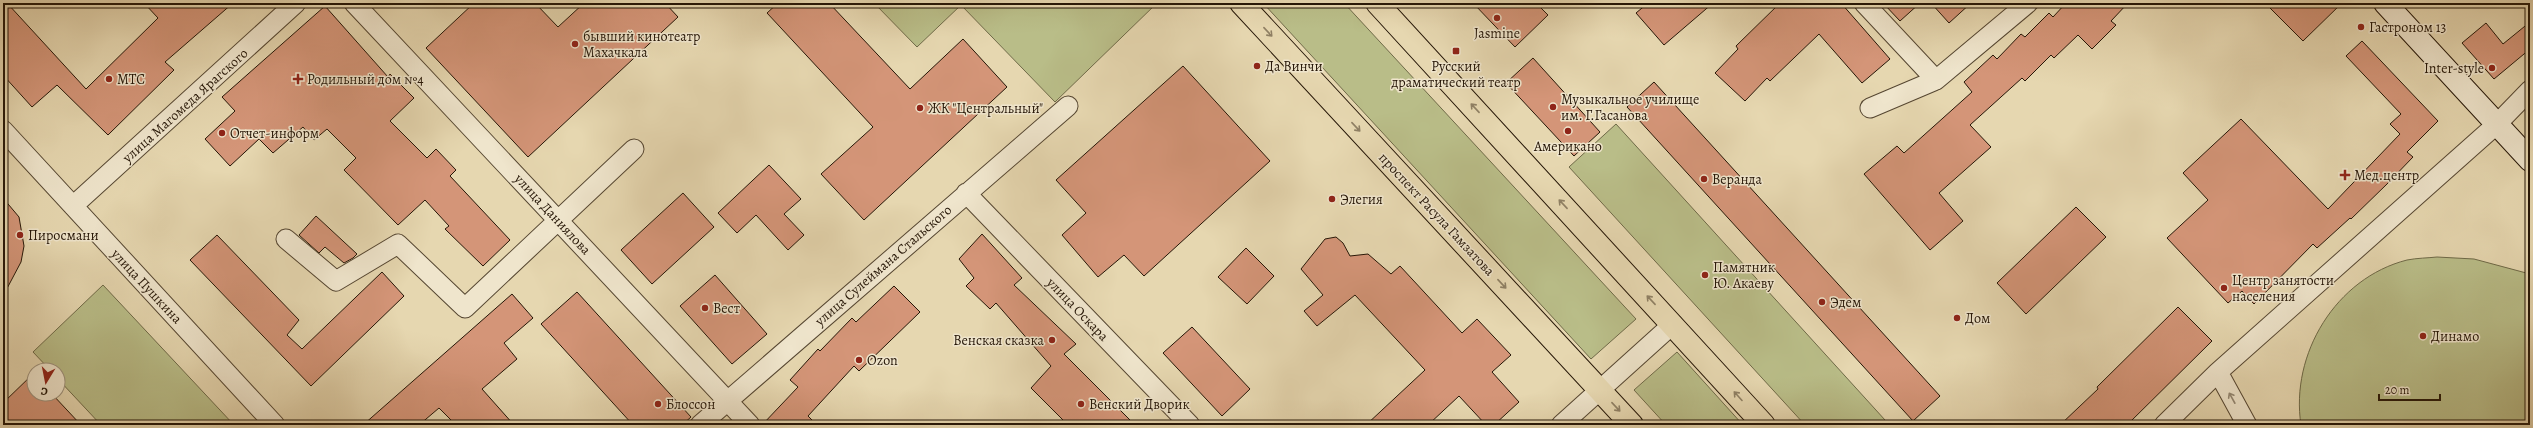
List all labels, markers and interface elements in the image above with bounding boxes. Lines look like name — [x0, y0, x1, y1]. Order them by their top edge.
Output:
marker: Jasmine — [1492, 13, 1502, 23]
place label: Гастроном 13 — [2369, 18, 2446, 37]
marker: Гастроном 13 — [2356, 22, 2366, 32]
place label: Jasmine — [1474, 24, 1520, 43]
one-way arrow — [1263, 26, 1272, 37]
place label: бывший кинотеатр Махачкала — [583, 27, 700, 62]
marker: бывший кинотеатр Махачкала — [570, 39, 580, 49]
street label: улица Магомеда Ярагского — [118, 44, 252, 168]
marker: Русский драматический театр — [1451, 46, 1461, 56]
place label: Да Винчи — [1265, 57, 1323, 76]
place label: Русский драматический театр — [1390, 57, 1521, 92]
place label: Inter-style — [2424, 59, 2484, 78]
marker: Да Винчи — [1252, 61, 1262, 71]
marker: Inter-style — [2487, 63, 2497, 73]
place label: МТС — [117, 70, 145, 89]
place label: Родильный дом №4 — [307, 70, 424, 89]
marker: Родильный дом №4 — [292, 73, 304, 85]
marker: МТС — [104, 74, 114, 84]
place label: Музыкальное училище им. Г.Гасанова — [1561, 90, 1699, 125]
place label: ЖК "Центральный" — [928, 99, 1043, 118]
marker: Музыкальное училище им. Г.Гасанова — [1548, 102, 1558, 112]
marker: ЖК "Центральный" — [915, 103, 925, 113]
one-way arrow — [1470, 103, 1479, 113]
one-way arrow — [1351, 122, 1361, 132]
place label: Отчет-информ — [230, 124, 319, 143]
marker: Американо — [1563, 126, 1573, 136]
marker: Отчет-информ — [217, 128, 227, 138]
place label: Американо — [1533, 137, 1602, 156]
street label: проспект Расула Гамзатова — [1374, 149, 1499, 281]
place label: Мед.центр — [2354, 166, 2419, 185]
street label: улица Даниялова — [509, 169, 595, 259]
marker: Мед.центр — [2339, 169, 2351, 181]
place label: Веранда — [1712, 170, 1762, 189]
marker: Веранда — [1699, 174, 1709, 184]
place label: Элегия — [1340, 190, 1383, 209]
marker: Элегия — [1327, 194, 1337, 204]
one-way arrow — [1558, 199, 1568, 209]
street label: улица Сулеймана Стальского — [810, 201, 956, 331]
place label: Пиросмани — [28, 226, 99, 245]
marker: Пиросмани — [15, 230, 25, 240]
street label: улица Пушкина — [106, 244, 187, 328]
place label: Памятник Ю. Акаеву — [1713, 258, 1775, 293]
marker: Памятник Ю. Акаеву — [1700, 270, 1710, 280]
place label: Центр занятости населения — [2232, 271, 2334, 306]
street label: улица Оскара — [1042, 273, 1113, 346]
one-way arrow — [1498, 279, 1507, 289]
marker: Центр занятости населения — [2219, 283, 2229, 293]
place label: Эдем — [1830, 293, 1861, 312]
one-way arrow — [1647, 295, 1656, 305]
marker: Эдем — [1817, 297, 1827, 307]
place label: Вест — [713, 299, 740, 318]
marker: Вест — [700, 303, 710, 313]
place label: Дом — [1965, 309, 1990, 328]
marker: Дом — [1952, 313, 1962, 323]
place label: Динамо — [2431, 327, 2479, 346]
place label: Венская сказка — [953, 331, 1045, 350]
marker: Динамо — [2418, 331, 2428, 341]
marker: Венская сказка — [1047, 335, 1057, 345]
place label: Ozon — [867, 351, 898, 370]
marker: Ozon — [854, 355, 864, 365]
north arrow — [26, 362, 66, 402]
scale bar — [2379, 376, 2440, 402]
text: 20 m — [2385, 382, 2409, 398]
text: С — [39, 383, 49, 399]
one-way arrow — [1733, 391, 1743, 401]
one-way arrow — [2228, 393, 2236, 405]
place label: Блоссон — [666, 395, 715, 414]
place label: Венский Дворик — [1089, 395, 1190, 414]
marker: Блоссон — [653, 399, 663, 409]
marker: Венский Дворик — [1076, 399, 1086, 409]
one-way arrow — [1611, 402, 1620, 412]

